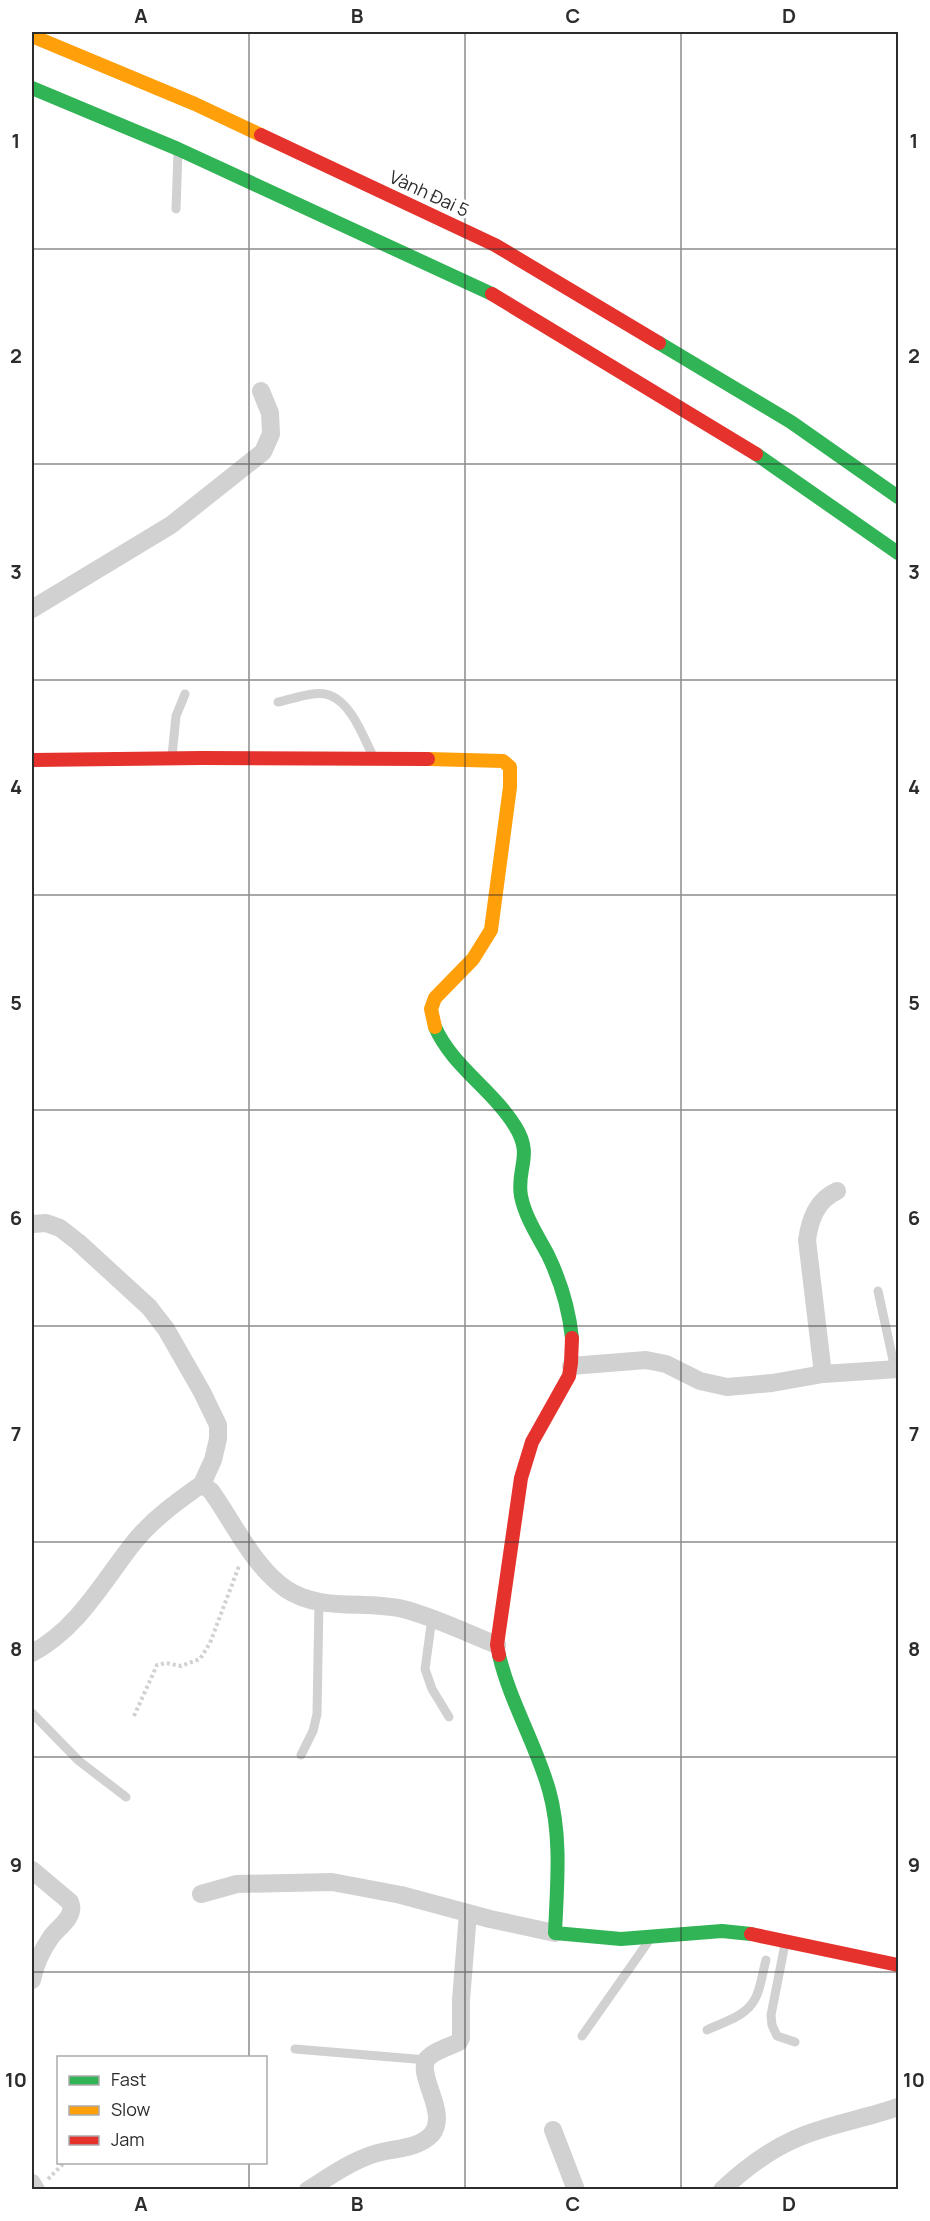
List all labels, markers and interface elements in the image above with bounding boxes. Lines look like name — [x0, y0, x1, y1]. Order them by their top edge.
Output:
text: A — [134, 2, 148, 29]
text: B — [351, 2, 364, 29]
text: C — [566, 2, 580, 29]
text: D — [782, 2, 796, 29]
text: 1 — [12, 127, 20, 154]
text: 1 — [910, 127, 918, 154]
street label: Vành Đai 5 — [386, 164, 473, 222]
text: 2 — [10, 342, 22, 369]
text: 2 — [908, 342, 920, 369]
text: 3 — [10, 558, 22, 585]
text: 3 — [908, 558, 920, 585]
text: 4 — [10, 773, 22, 800]
text: 4 — [908, 773, 920, 800]
text: 5 — [10, 989, 22, 1016]
text: 5 — [908, 989, 920, 1016]
text: 6 — [10, 1204, 22, 1231]
text: 6 — [908, 1204, 920, 1231]
text: 7 — [11, 1420, 21, 1447]
text: 7 — [909, 1420, 919, 1447]
text: 8 — [10, 1635, 22, 1662]
text: 8 — [908, 1635, 920, 1662]
text: 9 — [10, 1851, 22, 1878]
text: 9 — [908, 1851, 920, 1878]
legend — [57, 2056, 267, 2164]
text: 10 — [5, 2066, 27, 2093]
text: 10 — [903, 2066, 925, 2093]
text: Fast — [111, 2067, 146, 2091]
text: Slow — [111, 2097, 151, 2121]
text: Jam — [111, 2127, 145, 2151]
text: A — [134, 2190, 148, 2217]
text: B — [351, 2190, 364, 2217]
text: C — [566, 2190, 580, 2217]
text: D — [782, 2190, 796, 2217]

